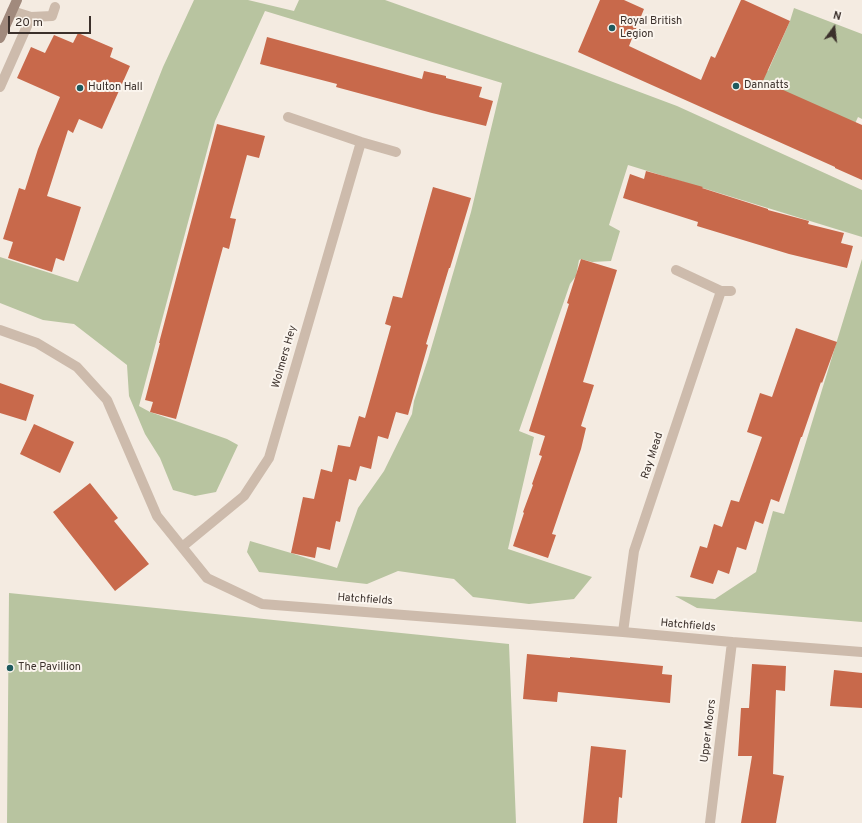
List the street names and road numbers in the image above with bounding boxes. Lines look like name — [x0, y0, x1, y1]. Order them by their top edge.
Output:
street label: Wolmers Hey — [270, 324, 300, 390]
street label: Ray Mead — [639, 431, 667, 481]
street label: Hatchfields — [337, 591, 393, 609]
street label: Hatchfields — [660, 617, 716, 635]
street label: Upper Moors — [699, 699, 719, 763]

